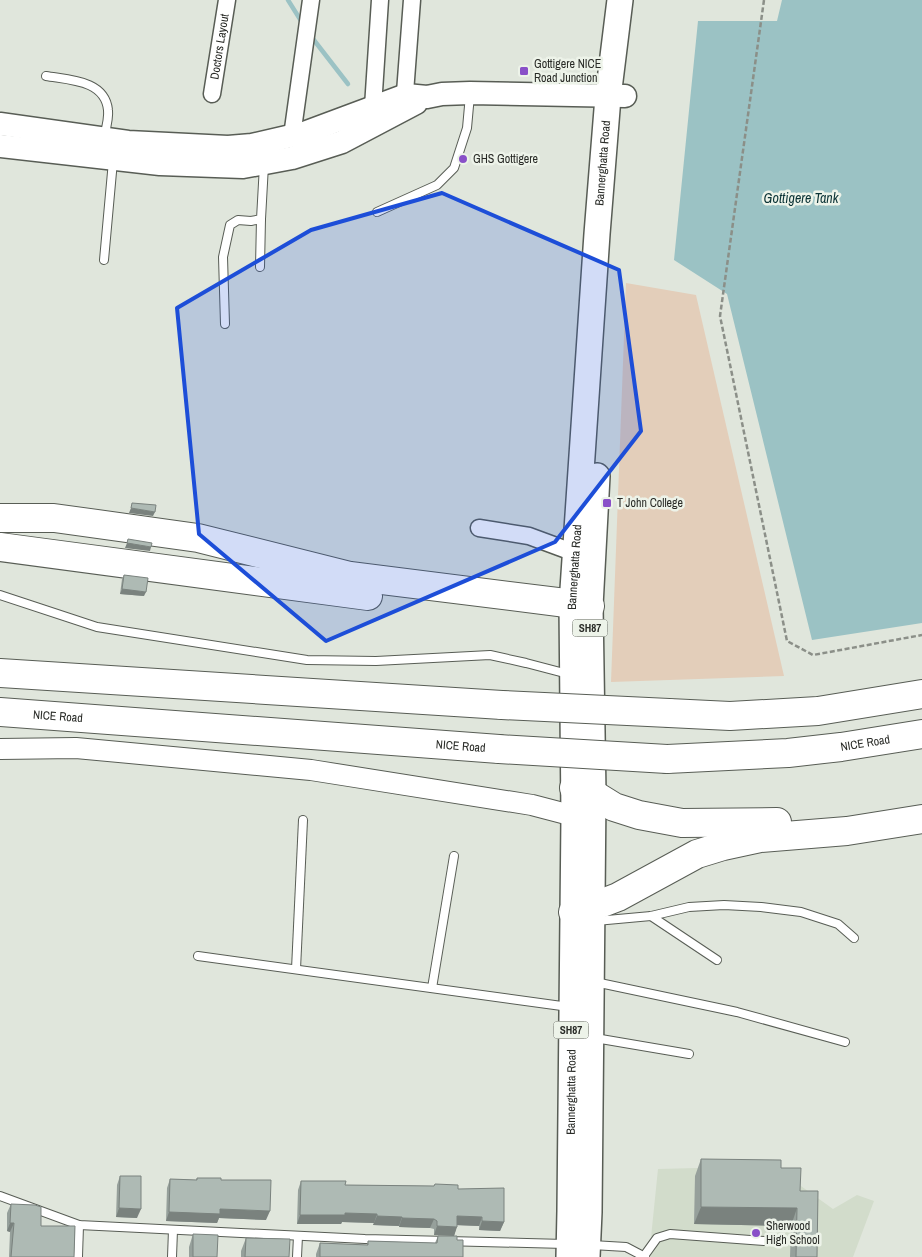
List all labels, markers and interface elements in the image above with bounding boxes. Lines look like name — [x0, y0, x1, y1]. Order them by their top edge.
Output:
street label: Doctors Layout — [206, 12, 233, 81]
place label: Gottigere NICE Road Junction — [534, 56, 601, 86]
marker: Gottigere NICE Road Junction — [518, 65, 530, 77]
street label: Bannerghatta Road — [591, 120, 614, 206]
place label: GHS Gottigere — [473, 151, 538, 167]
marker: GHS Gottigere — [457, 153, 469, 165]
water label: Gottigere Tank — [764, 189, 840, 207]
place label: T John College — [617, 495, 683, 511]
marker: T John College — [601, 497, 613, 509]
street label: Bannerghatta Road — [564, 524, 585, 610]
road number: SH87 — [572, 620, 608, 636]
street label: NICE Road — [32, 706, 83, 726]
street label: NICE Road — [839, 731, 891, 755]
street label: NICE Road — [435, 736, 486, 756]
road number: SH87 — [554, 1022, 588, 1038]
street label: Bannerghatta Road — [563, 1049, 580, 1135]
place label: Sherwood High School — [766, 1218, 820, 1248]
marker: Sherwood High School — [750, 1227, 762, 1239]

